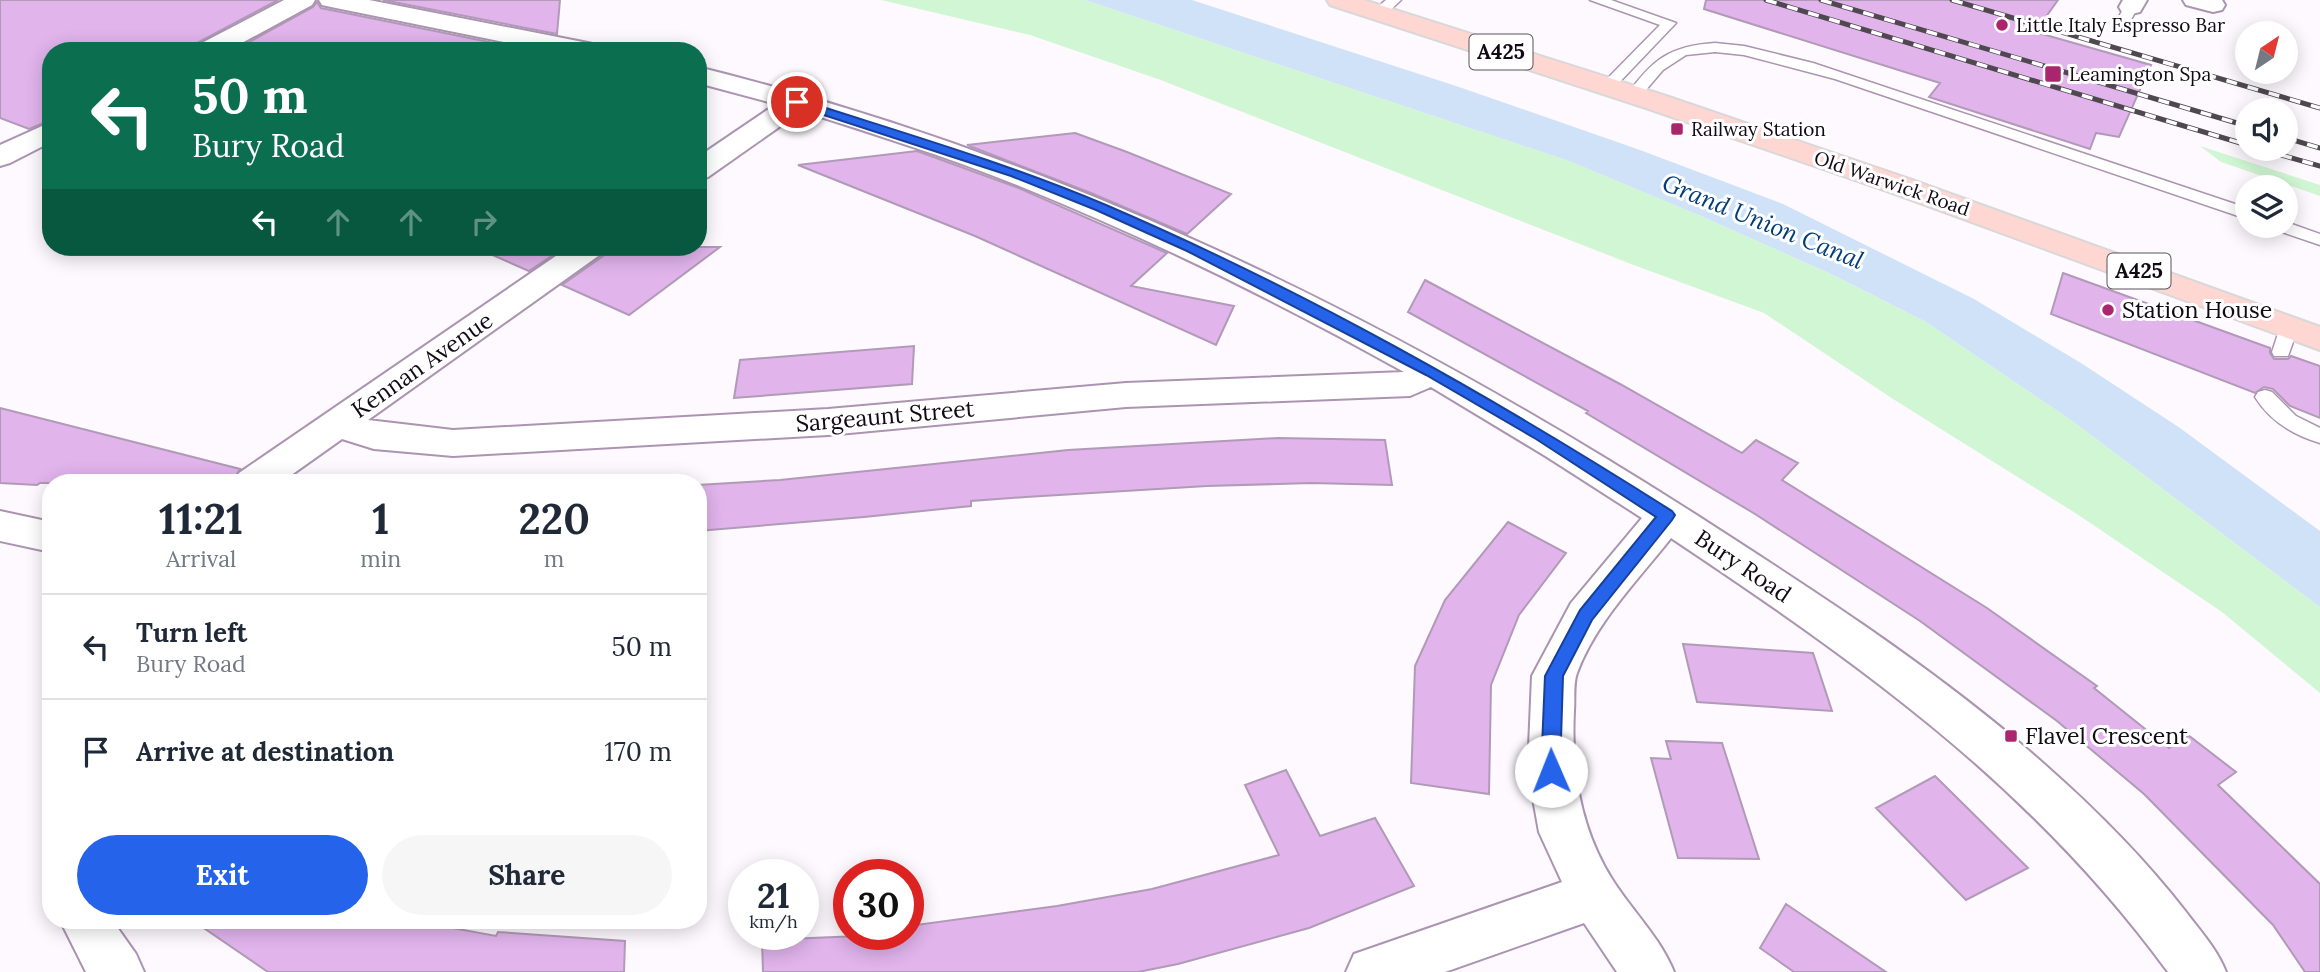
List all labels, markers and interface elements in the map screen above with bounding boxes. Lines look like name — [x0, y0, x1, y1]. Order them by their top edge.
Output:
place label: Little Italy Espresso Bar — [2016, 13, 2226, 37]
marker: Little Italy Espresso Bar — [1994, 17, 2010, 33]
north arrow — [2235, 21, 2298, 84]
map controls — [2235, 21, 2298, 238]
road number: A425 — [1470, 34, 1532, 70]
place label: Leamington Spa — [2069, 62, 2211, 86]
text: 50 m — [192, 64, 308, 126]
marker: Leamington Spa — [2043, 64, 2063, 84]
icon: left — [77, 70, 168, 161]
pin — [767, 72, 827, 132]
icon: arrive — [778, 83, 816, 121]
button: sound — [2235, 98, 2298, 161]
place label: Railway Station — [1691, 117, 1826, 141]
marker: Railway Station — [1669, 121, 1685, 137]
text: Bury Road — [192, 125, 345, 166]
street label: Old Warwick Road — [1811, 145, 1973, 221]
water label: Grand Union Canal — [1658, 167, 1869, 276]
button: layers — [2235, 175, 2298, 238]
icon: left — [246, 203, 284, 241]
icon: ahead — [319, 203, 357, 241]
icon: ahead — [392, 203, 430, 241]
icon: right — [465, 203, 503, 241]
road number: A425 — [2108, 254, 2170, 288]
place label: Station House — [2122, 295, 2272, 324]
marker: Station House — [2100, 302, 2116, 318]
street label: Kennan Avenue — [346, 305, 498, 424]
street label: Sargeaunt Street — [794, 393, 976, 438]
text: 11:21 — [159, 492, 243, 546]
text: 1 — [372, 492, 389, 546]
text: 220 — [518, 492, 590, 546]
street label: Bury Road — [1690, 523, 1797, 608]
text: Arrival — [166, 544, 236, 573]
text: min — [360, 544, 401, 573]
text: m — [544, 544, 564, 573]
text: Turn left — [136, 616, 247, 649]
icon: left — [77, 628, 115, 666]
text: 50 m — [612, 630, 672, 663]
text: Bury Road — [136, 649, 246, 678]
place label: Flavel Crescent — [2025, 721, 2188, 750]
marker: Flavel Crescent — [2003, 728, 2019, 744]
icon: arrive — [77, 733, 115, 771]
position arrow — [1514, 734, 1588, 808]
text: Arrive at destination — [136, 735, 394, 768]
text: 170 m — [604, 735, 672, 768]
button: Exit — [77, 835, 368, 915]
button: Share — [382, 835, 672, 915]
speed limit sign: 30 — [833, 859, 924, 950]
text: 21 — [757, 873, 790, 918]
text: km/h — [749, 910, 798, 933]

